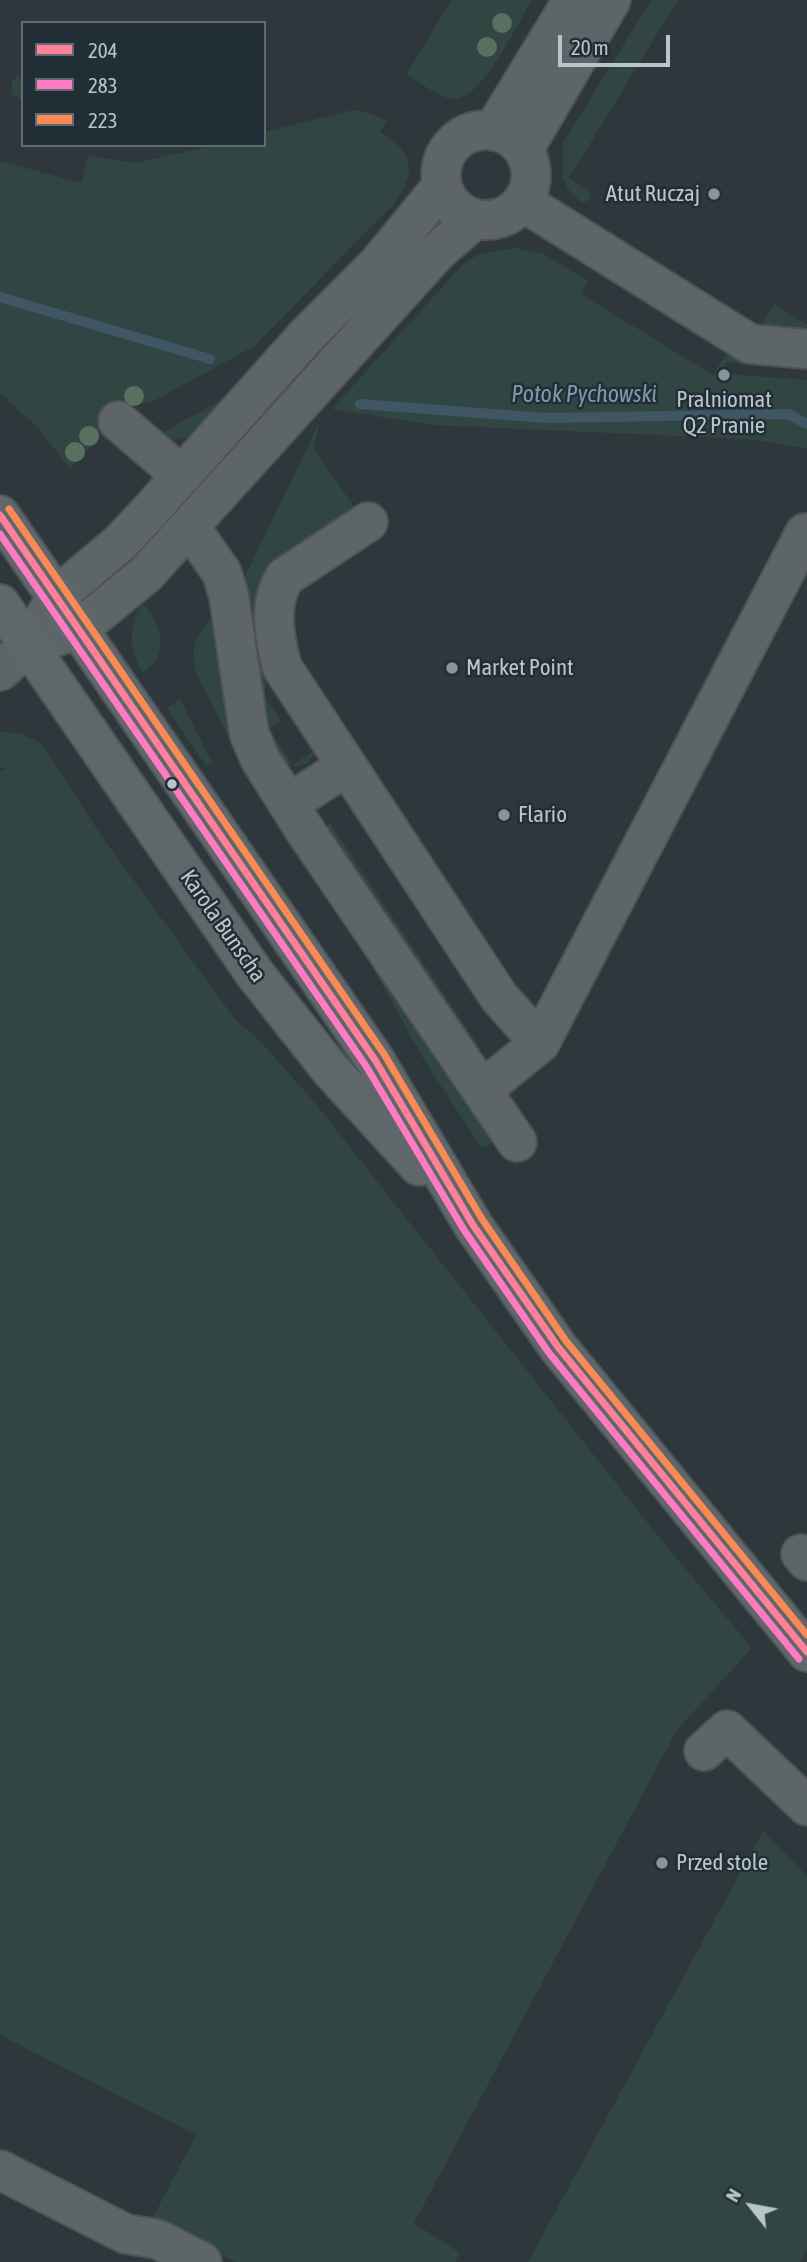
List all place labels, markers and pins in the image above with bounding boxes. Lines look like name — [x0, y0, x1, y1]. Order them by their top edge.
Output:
place label: Atut Ruczaj — [606, 180, 700, 208]
marker: Atut Ruczaj — [706, 186, 722, 202]
marker: Pralniomat Q2 Pranie — [716, 367, 732, 383]
place label: Pralniomat Q2 Pranie — [676, 386, 772, 440]
place label: Market Point — [466, 654, 574, 682]
marker: Market Point — [444, 660, 460, 676]
unlabelled marker — [165, 777, 179, 791]
place label: Flario — [518, 801, 567, 829]
marker: Flario — [496, 807, 512, 823]
place label: Przed stole — [676, 1849, 768, 1877]
marker: Przed stole — [654, 1855, 670, 1871]

